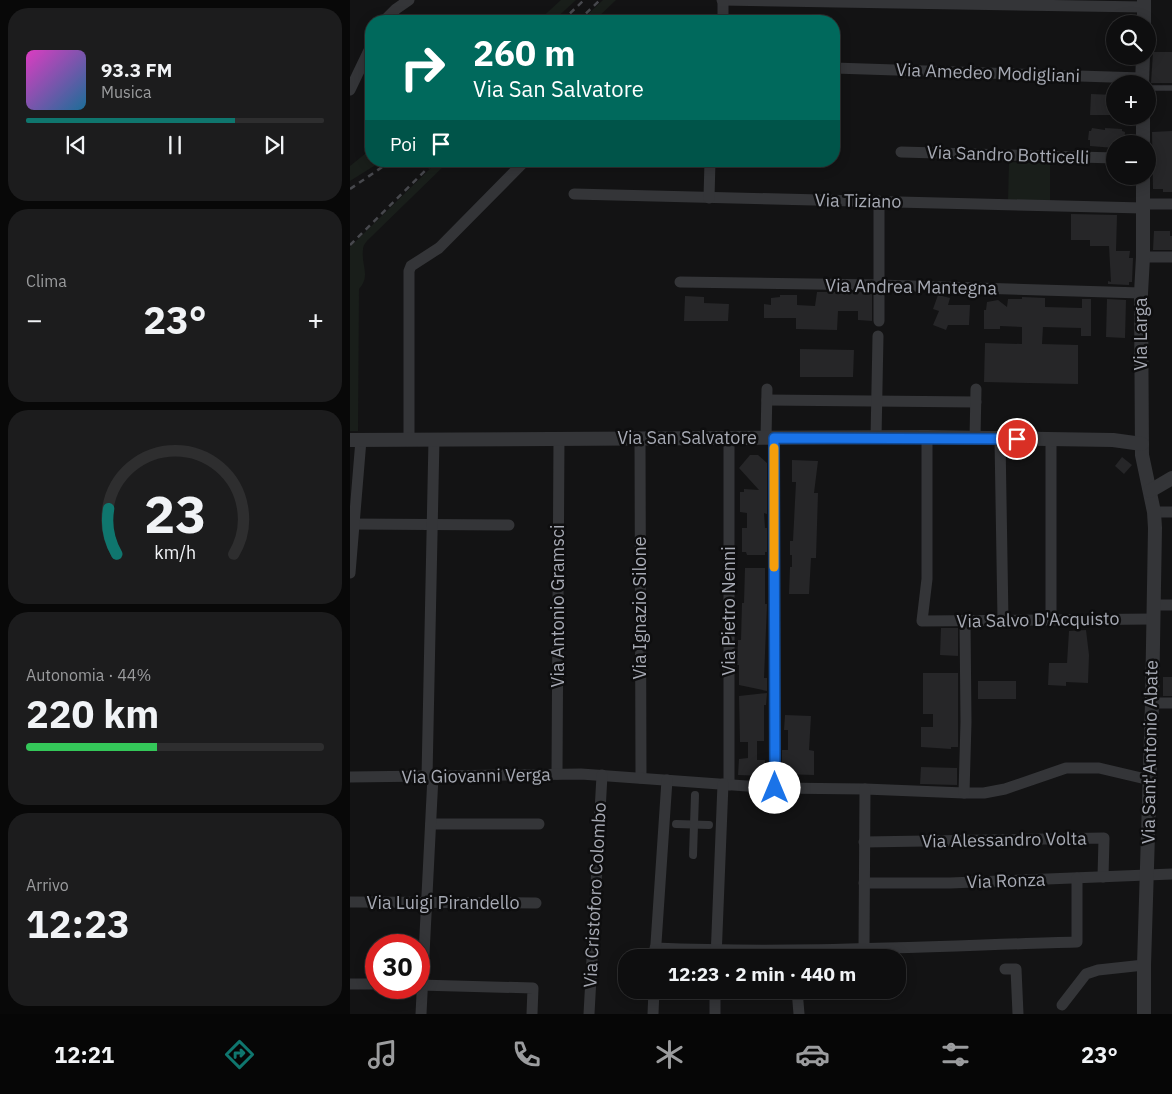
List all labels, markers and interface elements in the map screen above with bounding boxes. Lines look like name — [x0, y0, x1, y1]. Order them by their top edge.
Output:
map controls — [1106, 15, 1156, 185]
button: search — [1106, 15, 1156, 65]
text: 260 m — [473, 30, 576, 76]
icon: right — [390, 35, 455, 100]
text: 93.3 FM — [101, 58, 172, 82]
street label: Via Amedeo Modigliani — [896, 58, 1080, 87]
text: Via San Salvatore — [473, 74, 644, 103]
button: + — [1106, 75, 1156, 125]
text: Musica — [101, 82, 151, 102]
icon: arrive — [427, 130, 455, 158]
icon: previous — [62, 131, 90, 159]
icon: pause — [161, 131, 189, 159]
icon: next — [260, 131, 288, 159]
text: Poi — [390, 132, 417, 156]
button: − — [1106, 135, 1156, 185]
street label: Via Sandro Botticelli — [926, 140, 1090, 169]
street label: Via Tiziano — [814, 188, 902, 213]
text: Clima — [26, 271, 67, 291]
street label: Via Andrea Mantegna — [825, 274, 997, 300]
text: 23° — [143, 295, 207, 344]
street label: Via Larga — [1129, 297, 1152, 371]
text: − — [26, 301, 43, 338]
text: + — [307, 301, 324, 338]
pin — [996, 418, 1038, 460]
icon: arrive — [1003, 425, 1031, 453]
street label: Via San Salvatore — [617, 426, 757, 449]
text: 23 — [144, 480, 206, 547]
street label: Via Antonio Gramsci — [546, 524, 569, 688]
street label: Via Ignazio Silone — [628, 536, 651, 680]
text: km/h — [154, 541, 196, 564]
street label: Via Pietro Nenni — [717, 546, 740, 676]
street label: Via Salvo D'Acquisto — [956, 607, 1120, 632]
street label: Via Sant'Antonio Abate — [1136, 660, 1163, 844]
text: Autonomia · 44% — [26, 665, 151, 685]
text: 220 km — [26, 689, 159, 738]
position arrow — [748, 761, 800, 813]
street label: Via Giovanni Verga — [401, 763, 551, 788]
street label: Via Cristoforo Colombo — [578, 802, 611, 988]
street label: Via Alessandro Volta — [921, 827, 1087, 852]
street label: Via Ronza — [966, 868, 1046, 893]
text: Arrivo — [26, 875, 69, 895]
street label: Via Luigi Pirandello — [366, 891, 520, 914]
text: 12:23 — [26, 899, 130, 948]
speed limit sign: 30 — [365, 934, 430, 999]
text: 12:23 · 2 min · 440 m — [668, 962, 856, 986]
icon: directions — [222, 1037, 257, 1072]
icon: music — [365, 1037, 400, 1072]
icon: phone — [509, 1037, 544, 1072]
icon: climate — [652, 1037, 687, 1072]
icon: car — [795, 1037, 830, 1072]
icon: filters — [938, 1037, 973, 1072]
text: 12:21 — [54, 1040, 114, 1069]
text: 23° — [1081, 1040, 1118, 1069]

